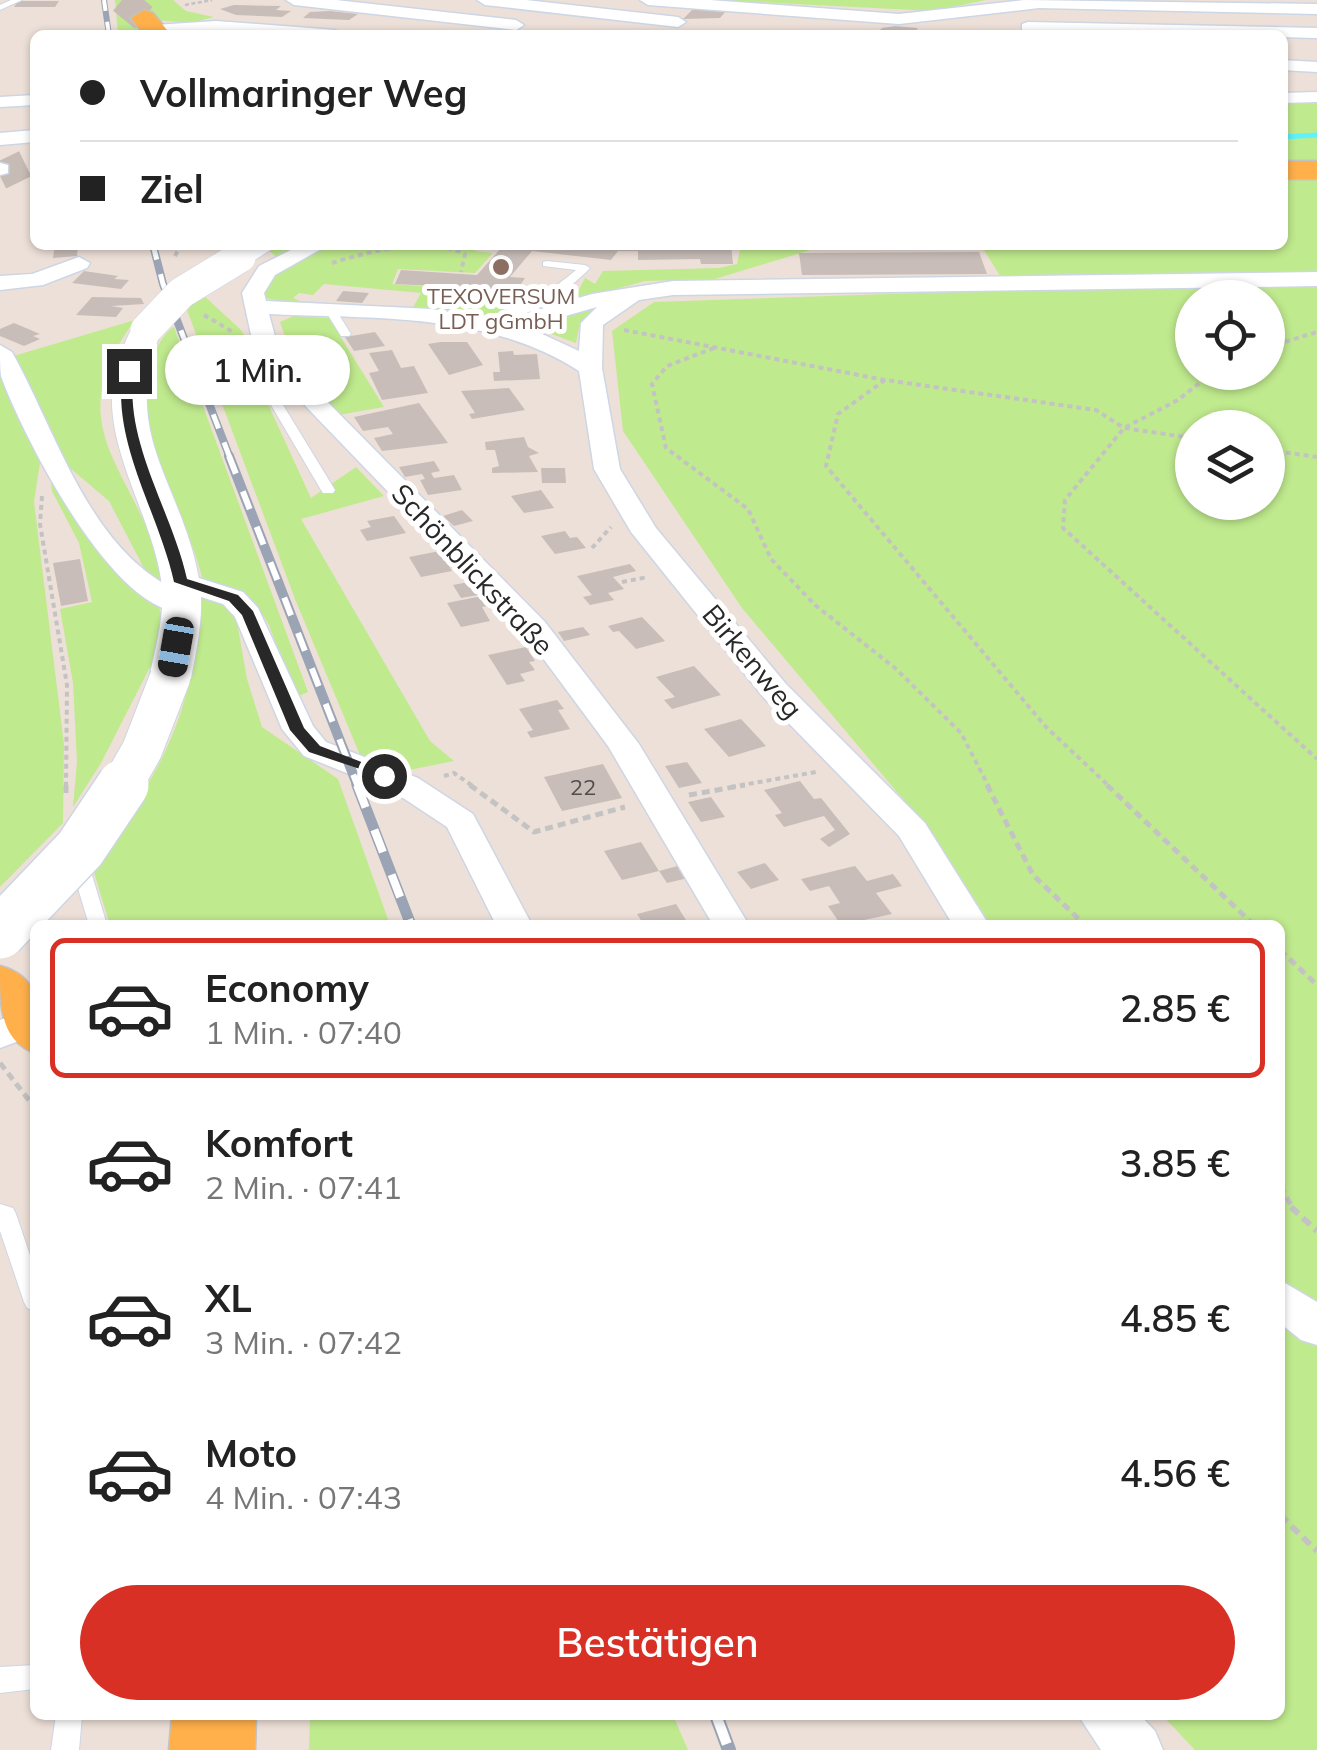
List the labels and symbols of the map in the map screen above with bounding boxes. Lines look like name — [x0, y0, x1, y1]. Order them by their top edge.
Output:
marker: TEXOVERSUM LDT gGmbH — [490, 256, 512, 278]
place label: TEXOVERSUM LDT gGmbH — [427, 282, 575, 335]
callout: 1 Min. — [164, 336, 349, 406]
route end — [107, 349, 152, 394]
street label: Schönblickstraße — [385, 476, 561, 662]
street label: Birkenweg — [695, 597, 811, 725]
car — [156, 615, 196, 679]
route start — [362, 754, 407, 799]
house number: 22 — [570, 773, 596, 801]

